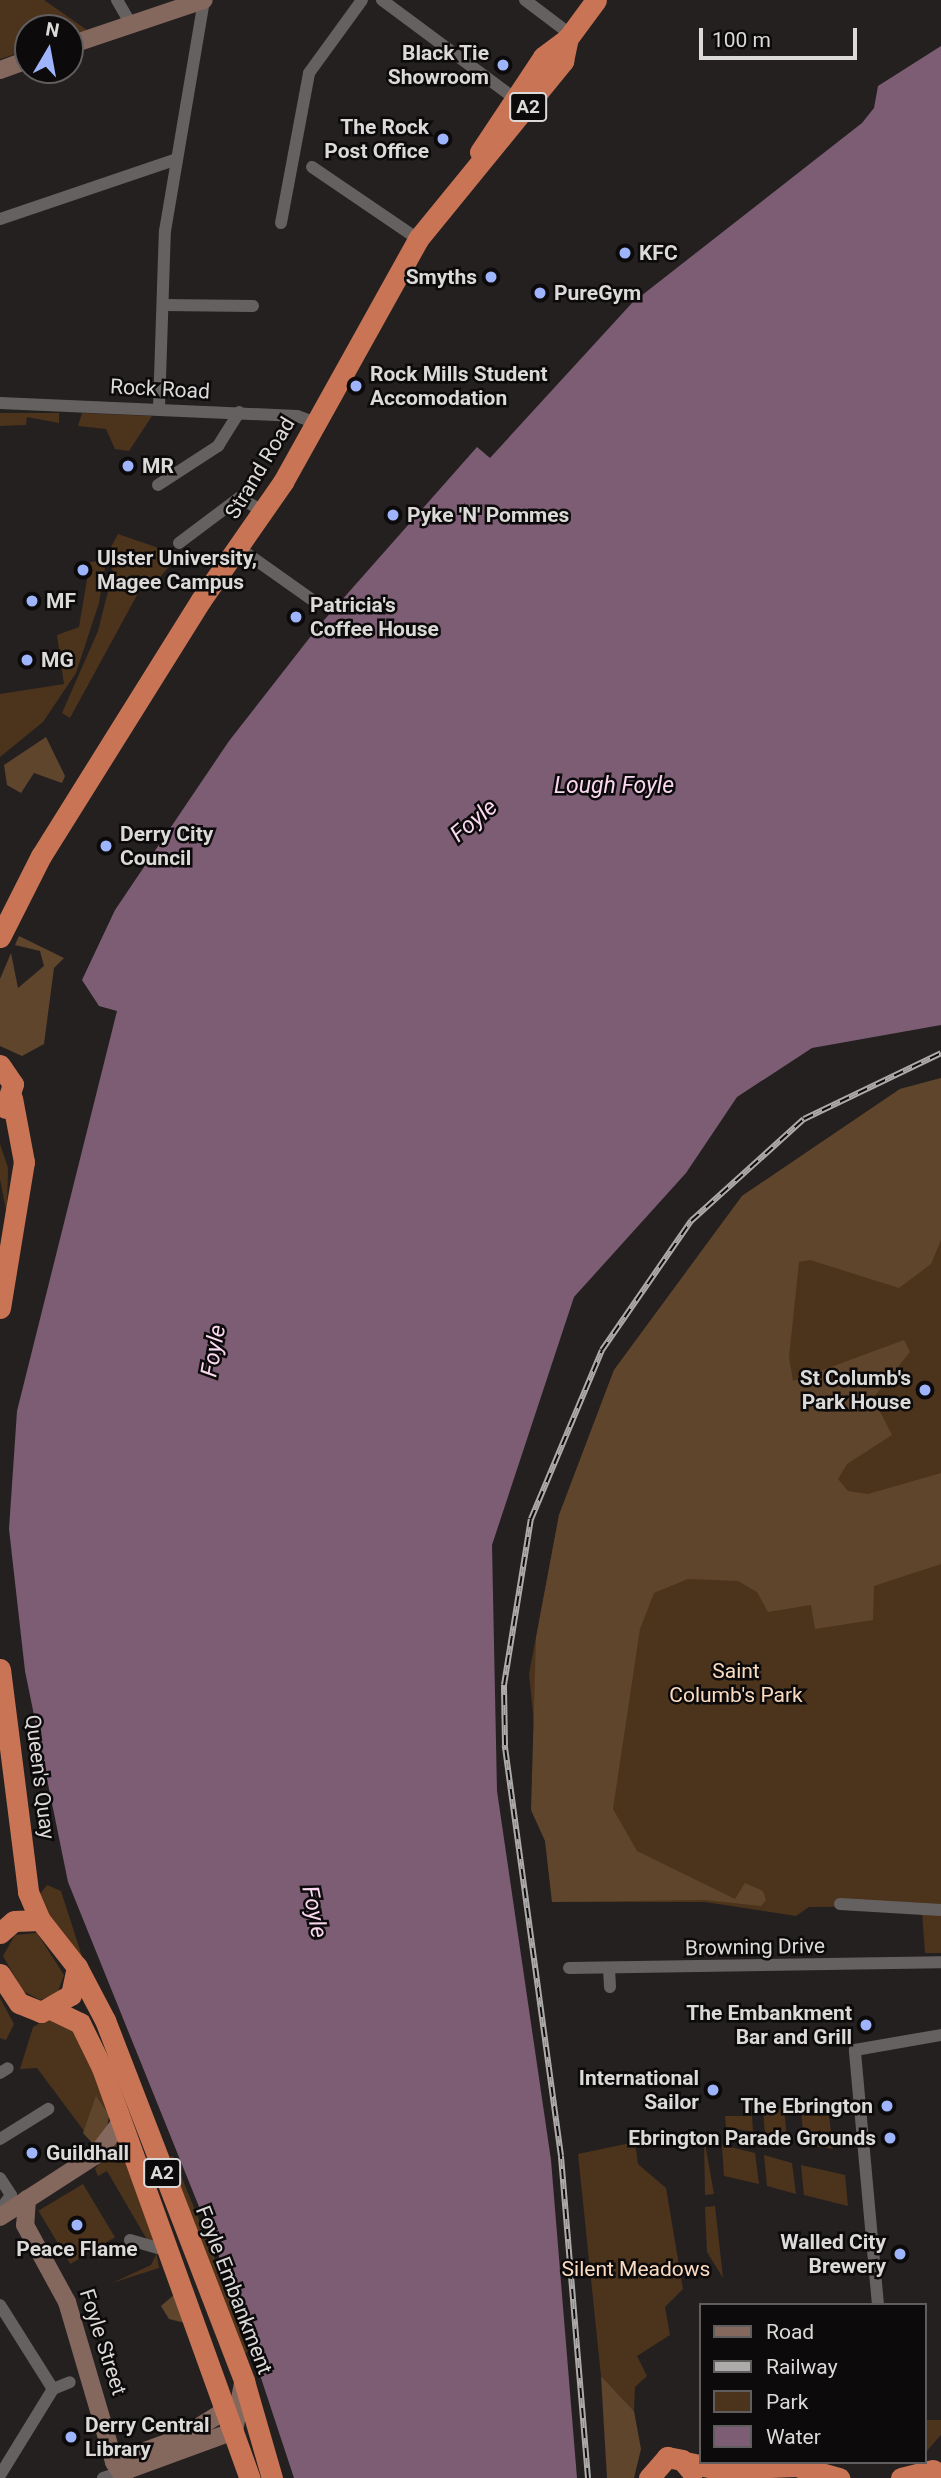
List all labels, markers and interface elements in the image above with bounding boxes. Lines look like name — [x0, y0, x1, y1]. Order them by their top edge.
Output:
north arrow — [14, 14, 84, 84]
scale bar — [703, 14, 860, 58]
text: N — [44, 17, 61, 42]
text: 100 m — [712, 28, 771, 52]
place label: Black Tie Showroom — [388, 40, 489, 90]
marker: Black Tie Showroom — [495, 57, 511, 73]
road number: A2 — [509, 92, 547, 122]
place label: The Rock Post Office — [324, 114, 429, 164]
marker: The Rock Post Office — [435, 131, 451, 147]
place label: KFC — [639, 240, 678, 266]
marker: KFC — [617, 245, 633, 261]
place label: Smyths — [406, 264, 477, 290]
marker: Smyths — [483, 269, 499, 285]
place label: PureGym — [554, 280, 641, 306]
marker: PureGym — [532, 285, 548, 301]
place label: Rock Mills Student Accomodation — [370, 361, 548, 411]
street label: Rock Road — [109, 374, 211, 404]
marker: Rock Mills Student Accomodation — [348, 378, 364, 394]
street label: Strand Road — [220, 413, 300, 523]
place label: MR — [142, 453, 174, 479]
marker: MR — [120, 458, 136, 474]
place label: Pyke 'N' Pommes — [407, 502, 569, 528]
marker: Pyke 'N' Pommes — [385, 507, 401, 523]
place label: Ulster University, Magee Campus — [97, 545, 257, 595]
marker: Ulster University, Magee Campus — [75, 562, 91, 578]
place label: MF — [46, 588, 76, 614]
place label: Patricia's Coffee House — [310, 592, 439, 642]
marker: MF — [24, 593, 40, 609]
marker: Patricia's Coffee House — [288, 609, 304, 625]
place label: MG — [41, 647, 74, 673]
marker: MG — [19, 652, 35, 668]
water label: Lough Foyle — [554, 772, 674, 800]
water label: Foyle — [445, 794, 503, 848]
place label: Derry City Council — [120, 821, 213, 871]
marker: Derry City Council — [98, 838, 114, 854]
water label: Foyle — [196, 1323, 232, 1379]
place label: St Columb's Park House — [800, 1365, 911, 1415]
marker: St Columb's Park House — [917, 1382, 933, 1398]
park label: Saint Columb's Park — [669, 1658, 803, 1708]
street label: Queen's Quay — [20, 1713, 60, 1841]
water label: Foyle — [295, 1884, 333, 1940]
street label: Browning Drive — [685, 1933, 825, 1961]
place label: The Embankment Bar and Grill — [686, 2000, 852, 2050]
marker: The Embankment Bar and Grill — [858, 2017, 874, 2033]
place label: International Sailor — [579, 2065, 699, 2115]
marker: International Sailor — [705, 2082, 721, 2098]
place label: The Ebrington — [741, 2093, 873, 2119]
marker: The Ebrington — [879, 2098, 895, 2114]
place label: Ebrington Parade Grounds — [628, 2125, 876, 2151]
marker: Ebrington Parade Grounds — [882, 2130, 898, 2146]
place label: Guildhall — [46, 2140, 129, 2166]
marker: Guildhall — [24, 2145, 40, 2161]
road number: A2 — [143, 2158, 181, 2188]
street label: Foyle Embankment — [190, 2202, 278, 2378]
marker: Peace Flame — [69, 2217, 85, 2233]
place label: Walled City Brewery — [780, 2229, 886, 2279]
place label: Peace Flame — [16, 2236, 138, 2262]
marker: Walled City Brewery — [892, 2246, 908, 2262]
park label: Silent Meadows — [562, 2256, 710, 2282]
street label: Foyle Street — [74, 2286, 132, 2398]
legend — [699, 2303, 927, 2464]
text: Road — [766, 2320, 814, 2344]
text: Railway — [766, 2355, 838, 2379]
text: Park — [766, 2390, 808, 2414]
place label: Derry Central Library — [85, 2412, 209, 2462]
text: Water — [766, 2425, 821, 2449]
marker: Derry Central Library — [63, 2429, 79, 2445]

